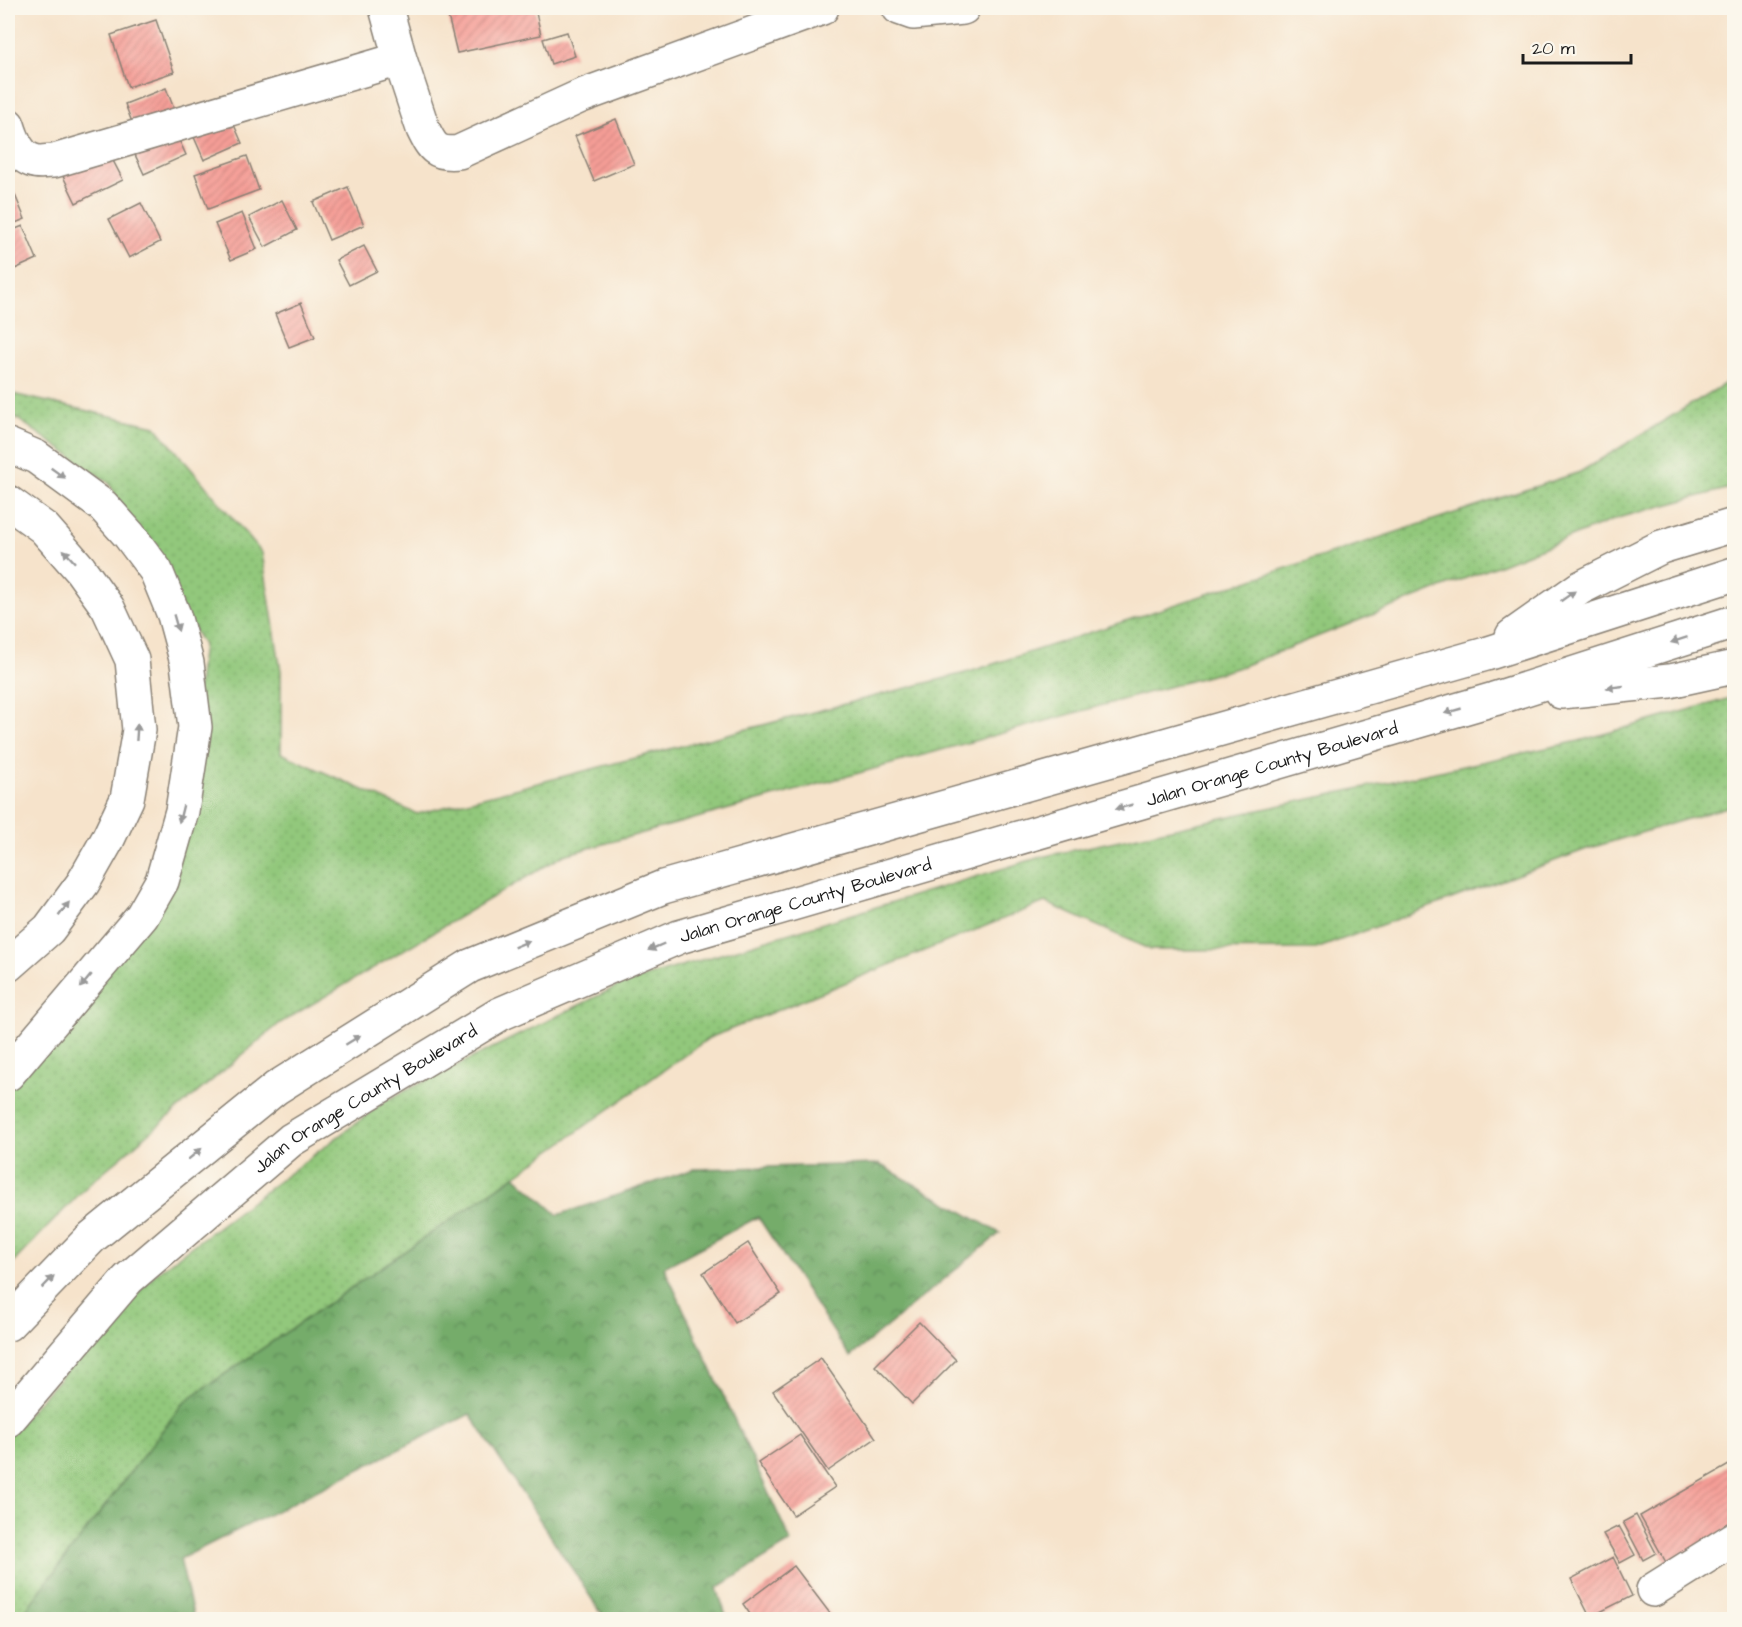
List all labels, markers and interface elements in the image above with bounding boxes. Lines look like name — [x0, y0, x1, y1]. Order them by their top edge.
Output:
scale bar — [1523, 27, 1631, 65]
text: 20 m — [1532, 36, 1575, 61]
one-way arrow — [51, 467, 66, 479]
one-way arrow — [63, 549, 76, 564]
one-way arrow — [1560, 590, 1576, 602]
one-way arrow — [172, 614, 181, 632]
one-way arrow — [1670, 636, 1688, 645]
one-way arrow — [1605, 682, 1624, 692]
one-way arrow — [1444, 707, 1462, 716]
street label: Jalan Orange County Boulevard — [1143, 715, 1401, 812]
one-way arrow — [133, 723, 142, 742]
one-way arrow — [1115, 803, 1133, 812]
one-way arrow — [175, 805, 185, 823]
street label: Jalan Orange County Boulevard — [677, 851, 934, 949]
one-way arrow — [57, 902, 69, 917]
one-way arrow — [513, 939, 531, 948]
one-way arrow — [647, 943, 665, 952]
one-way arrow — [80, 973, 93, 988]
street label: Jalan Orange County Boulevard — [248, 1018, 482, 1179]
one-way arrow — [345, 1034, 361, 1045]
one-way arrow — [187, 1147, 203, 1160]
one-way arrow — [41, 1275, 55, 1289]

